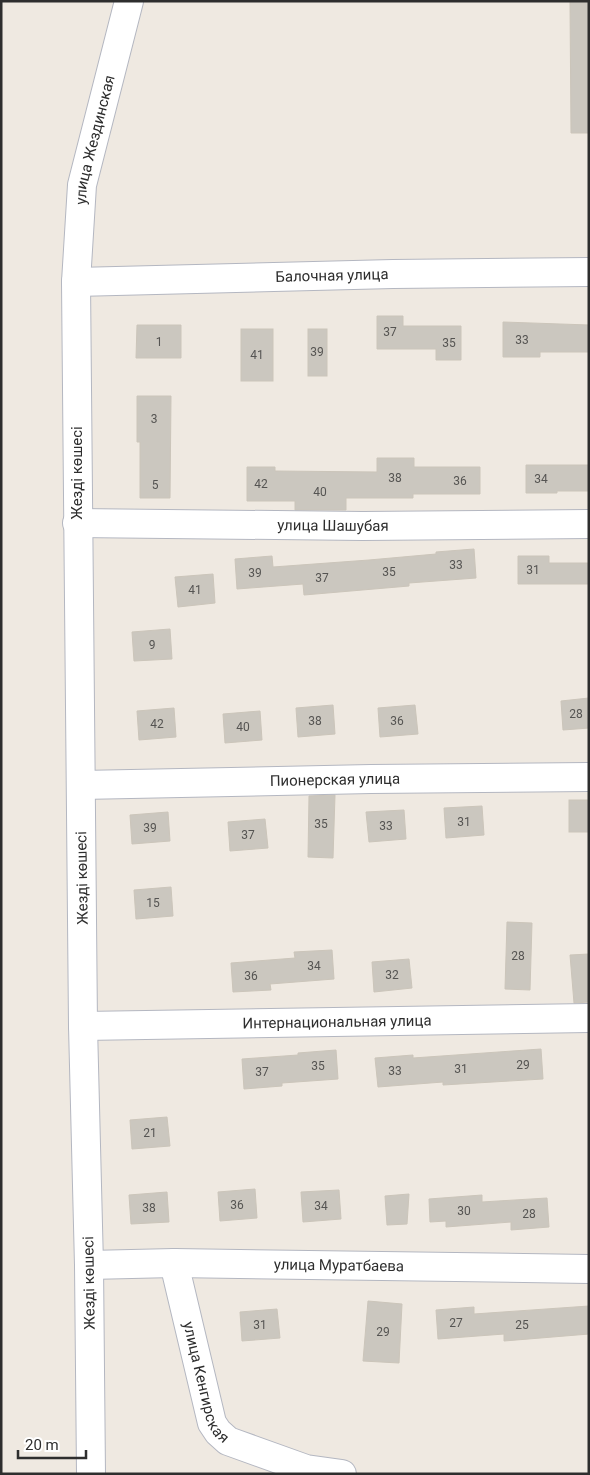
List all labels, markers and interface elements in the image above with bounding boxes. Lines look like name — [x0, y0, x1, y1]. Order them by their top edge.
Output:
street label: улица Жездинская — [72, 73, 119, 205]
street label: Балочная улица — [275, 265, 389, 286]
house number: 37 — [383, 325, 397, 339]
house number: 33 — [515, 333, 529, 347]
house number: 1 — [156, 335, 162, 349]
house number: 35 — [442, 336, 456, 350]
house number: 39 — [310, 345, 324, 359]
house number: 41 — [250, 348, 264, 362]
house number: 3 — [151, 412, 157, 426]
street label: Жезді көшесі — [68, 426, 86, 520]
house number: 38 — [388, 471, 402, 485]
house number: 34 — [534, 472, 548, 486]
house number: 36 — [453, 474, 467, 488]
house number: 42 — [254, 477, 268, 491]
house number: 5 — [152, 478, 159, 492]
house number: 40 — [313, 485, 327, 499]
street label: улица Шашубая — [277, 516, 389, 535]
house number: 33 — [449, 558, 463, 572]
house number: 31 — [526, 563, 540, 577]
house number: 35 — [382, 565, 396, 579]
house number: 39 — [248, 566, 262, 580]
house number: 37 — [315, 571, 329, 585]
house number: 41 — [188, 583, 202, 597]
house number: 9 — [149, 638, 155, 652]
house number: 28 — [569, 707, 583, 721]
house number: 38 — [308, 714, 322, 728]
house number: 36 — [390, 714, 404, 728]
house number: 42 — [150, 717, 164, 731]
house number: 40 — [236, 720, 250, 734]
street label: Пионерская улица — [270, 770, 400, 790]
house number: 31 — [457, 815, 471, 829]
house number: 35 — [314, 817, 328, 831]
house number: 33 — [379, 819, 393, 833]
house number: 39 — [143, 821, 157, 835]
house number: 37 — [241, 828, 255, 842]
street label: Жезді көшесі — [72, 831, 92, 925]
house number: 15 — [146, 896, 160, 910]
house number: 28 — [511, 949, 525, 963]
house number: 34 — [307, 959, 321, 973]
house number: 32 — [385, 968, 399, 982]
house number: 36 — [244, 969, 258, 983]
street label: Интернациональная улица — [242, 1011, 432, 1032]
house number: 29 — [516, 1058, 530, 1072]
house number: 35 — [311, 1059, 325, 1073]
house number: 31 — [454, 1062, 468, 1076]
house number: 33 — [388, 1064, 402, 1078]
house number: 37 — [255, 1065, 269, 1079]
house number: 21 — [143, 1126, 157, 1140]
house number: 36 — [230, 1198, 244, 1212]
house number: 34 — [314, 1199, 328, 1213]
house number: 38 — [142, 1201, 156, 1215]
house number: 30 — [457, 1204, 471, 1218]
house number: 28 — [522, 1207, 536, 1221]
street label: Жезді көшесі — [79, 1236, 99, 1330]
street label: улица Муратбаева — [274, 1255, 404, 1275]
house number: 27 — [449, 1316, 463, 1330]
house number: 31 — [253, 1318, 267, 1332]
house number: 25 — [515, 1318, 529, 1332]
street label: улица Кенгирская — [179, 1320, 233, 1447]
house number: 29 — [376, 1325, 390, 1339]
scale bar — [18, 1428, 85, 1460]
text: 20 m — [25, 1436, 59, 1454]

